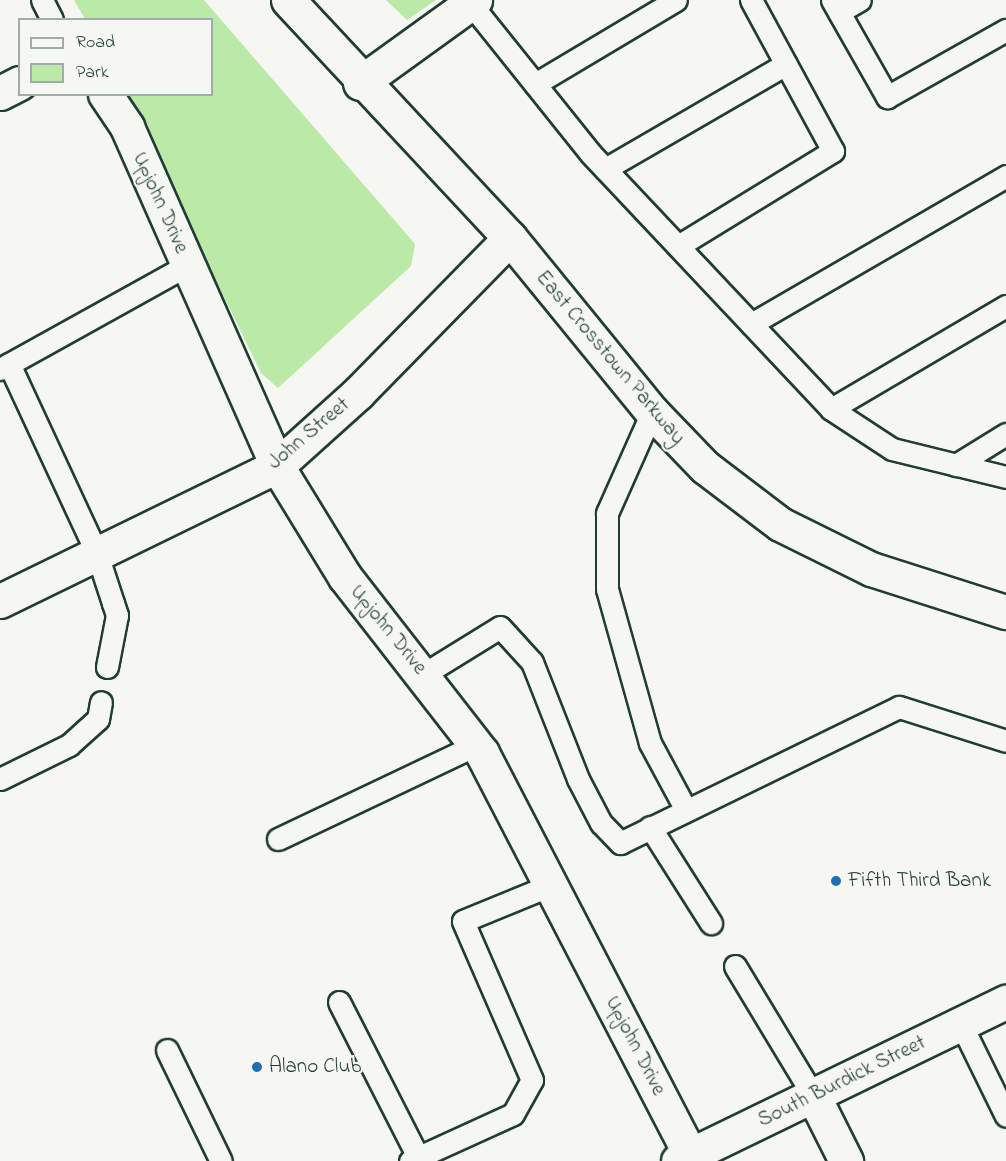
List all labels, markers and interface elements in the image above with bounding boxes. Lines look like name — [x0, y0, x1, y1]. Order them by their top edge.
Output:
legend — [18, 18, 213, 96]
text: Road — [76, 30, 115, 56]
text: Park — [76, 60, 109, 86]
street label: Upjohn Drive — [126, 148, 194, 258]
street label: East Crosstown Parkway — [530, 266, 690, 450]
street label: John Street — [263, 393, 355, 475]
street label: Upjohn Drive — [344, 580, 432, 680]
place label: Fifth Third Bank — [848, 868, 991, 894]
marker: Fifth Third Bank — [829, 874, 843, 888]
street label: Upjohn Drive — [599, 992, 671, 1100]
street label: South Burdick Street — [754, 1030, 930, 1134]
place label: Alano Club — [269, 1054, 361, 1080]
marker: Alano Club — [250, 1060, 264, 1074]

